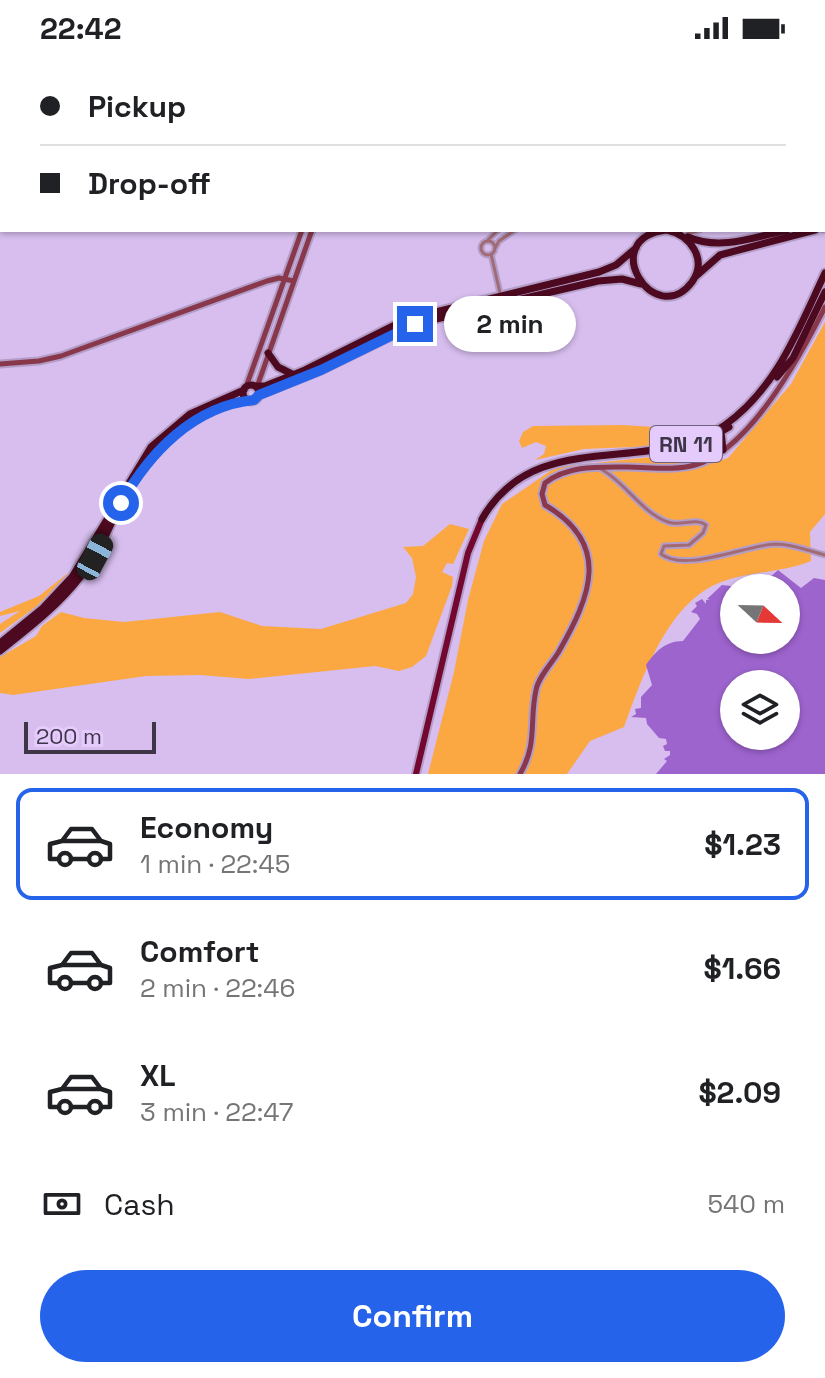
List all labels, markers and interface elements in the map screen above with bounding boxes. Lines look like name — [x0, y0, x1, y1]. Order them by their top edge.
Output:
text: 22:42 — [40, 9, 121, 48]
text: Pickup — [88, 87, 186, 126]
text: Drop-off — [88, 164, 211, 203]
callout: 2 min — [443, 296, 575, 352]
route end — [397, 306, 433, 342]
text: 2 min — [476, 307, 544, 341]
road number: RN 11 — [650, 426, 722, 462]
route start — [103, 485, 139, 521]
car — [73, 530, 117, 584]
north arrow — [720, 574, 800, 654]
map controls — [720, 574, 800, 750]
button: layers — [720, 670, 800, 750]
scale bar — [24, 718, 156, 754]
text: 200 m — [36, 722, 102, 750]
icon: car — [44, 808, 116, 880]
text: Economy — [140, 808, 273, 847]
text: $1.23 — [704, 825, 781, 864]
text: 1 min · 22:45 — [140, 847, 290, 881]
icon: car — [44, 932, 116, 1004]
text: Comfort — [140, 932, 259, 971]
text: $1.66 — [704, 949, 781, 988]
text: 2 min · 22:46 — [140, 971, 295, 1005]
icon: car — [44, 1056, 116, 1128]
text: XL — [140, 1056, 176, 1095]
text: $2.09 — [698, 1073, 781, 1112]
text: 3 min · 22:47 — [140, 1095, 293, 1129]
icon: cash — [40, 1182, 84, 1226]
text: Cash — [104, 1185, 175, 1224]
text: 540 m — [707, 1187, 785, 1221]
button: Confirm — [40, 1270, 785, 1362]

